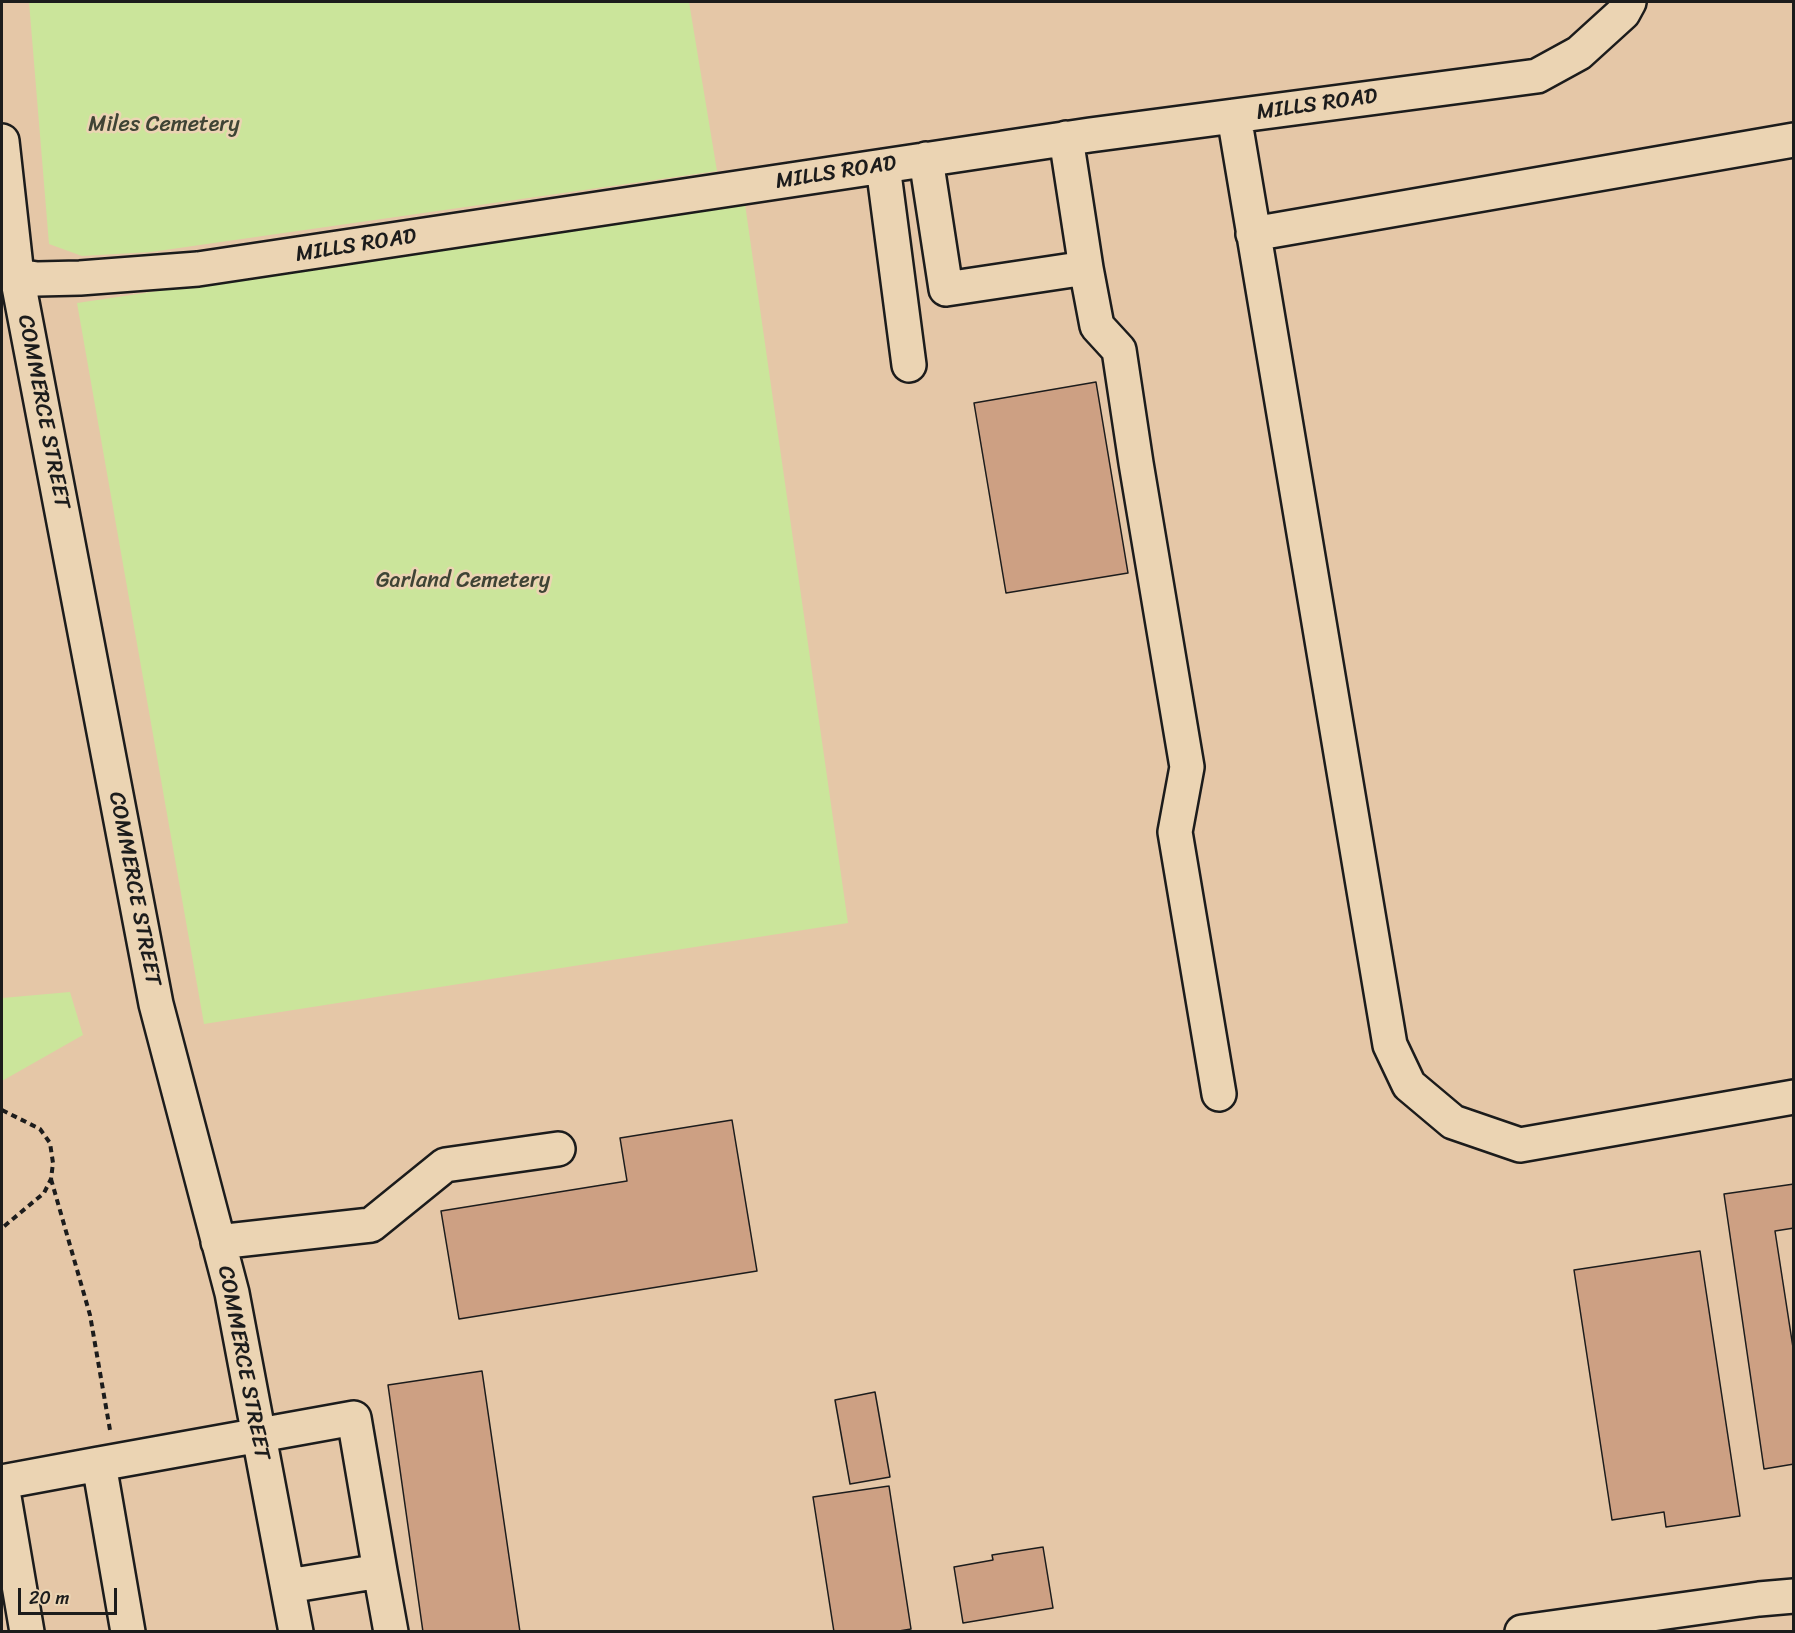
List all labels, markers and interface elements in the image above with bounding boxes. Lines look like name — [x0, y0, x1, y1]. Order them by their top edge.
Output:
street label: MILLS ROAD — [1255, 83, 1379, 127]
park label: Miles Cemetery — [88, 112, 240, 138]
street label: MILLS ROAD — [774, 150, 898, 196]
street label: MILLS ROAD — [294, 223, 418, 269]
street label: COMMERCE STREET — [11, 313, 75, 511]
park label: Garland Cemetery — [376, 568, 550, 594]
street label: COMMERCE STREET — [102, 790, 166, 988]
street label: COMMERCE STREET — [211, 1264, 275, 1462]
scale bar — [21, 1576, 120, 1614]
text: 20 m — [29, 1582, 69, 1614]

